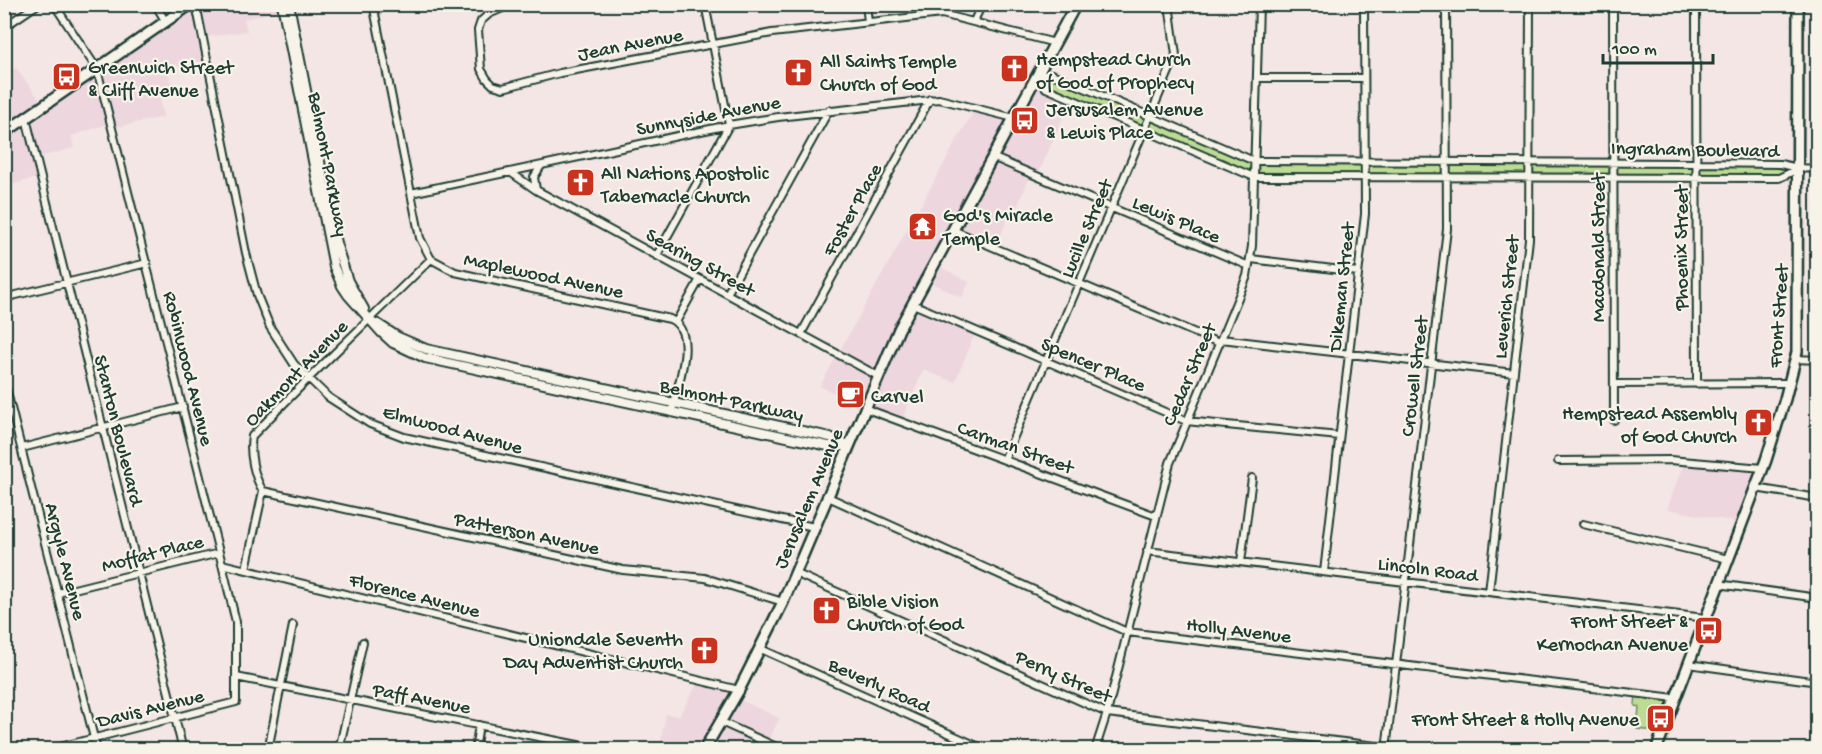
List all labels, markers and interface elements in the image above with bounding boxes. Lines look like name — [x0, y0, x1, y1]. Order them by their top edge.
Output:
street label: Jean Avenue — [576, 25, 686, 68]
scale bar — [1603, 27, 1712, 65]
text: 100 m — [1611, 40, 1657, 61]
place label: Hempstead Church of God of Prophecy — [1036, 50, 1194, 96]
place label: All Saints Temple Church of God — [820, 52, 957, 98]
church icon: Hempstead Church of God of Prophecy — [999, 53, 1031, 85]
church icon: All Saints Temple Church of God — [783, 56, 815, 88]
place label: Greenwich Street & Cliff Avenue — [88, 58, 235, 104]
bus stop icon: Greenwich Street & Cliff Avenue — [51, 61, 83, 93]
street label: Belmont Parkway — [301, 90, 352, 239]
street label: Sunnyside Avenue — [635, 92, 783, 143]
place label: Jersusalem Avenue & Lewis Place — [1046, 100, 1204, 146]
bus stop icon: Jersusalem Avenue & Lewis Place — [1009, 104, 1041, 136]
street label: Ingraham Boulevard — [1611, 139, 1781, 165]
street label: Foster Place — [819, 160, 889, 262]
place label: All Nations Apostolic Tabernacle Church — [600, 164, 770, 210]
church icon: All Nations Apostolic Tabernacle Church — [564, 167, 596, 199]
street label: Macdonald Street — [1589, 172, 1612, 322]
street label: Lucille Street — [1057, 175, 1120, 282]
street label: Phoenix Street — [1672, 184, 1695, 311]
street label: Lewis Place — [1128, 192, 1224, 250]
place label: God's Miracle Temple — [942, 206, 1053, 252]
temple icon: God's Miracle Temple — [906, 210, 938, 242]
street label: Dikeman Street — [1325, 220, 1362, 355]
street label: Searing Street — [641, 225, 759, 304]
street label: Leverich Street — [1491, 233, 1527, 360]
street label: Maplewood Avenue — [461, 249, 626, 306]
street label: Front Street — [1765, 262, 1796, 370]
street label: Robinwood Avenue — [156, 289, 217, 449]
street label: Crowell Street — [1398, 313, 1435, 438]
street label: Oakmont Avenue — [241, 316, 355, 432]
street label: Cedar Street — [1159, 319, 1224, 430]
street label: Spencer Place — [1037, 334, 1149, 399]
street label: Stanton Boulevard — [87, 353, 147, 511]
street label: Belmont Parkway — [656, 376, 805, 429]
cafe icon: Carvel — [834, 379, 866, 411]
place label: Carvel — [871, 387, 924, 410]
street label: Elmwood Avenue — [380, 402, 525, 461]
place label: Hempstead Assembly of God Church — [1562, 404, 1737, 450]
church icon: Hempstead Assembly of God Church — [1742, 407, 1774, 439]
street label: Carman Street — [954, 418, 1078, 482]
street label: Jerusalem Avenue — [770, 425, 850, 573]
street label: Argyle Avenue — [38, 501, 89, 623]
street label: Patterson Avenue — [451, 509, 602, 562]
street label: Moffat Place — [100, 531, 207, 579]
street label: Lincoln Road — [1376, 554, 1481, 589]
street label: Florence Avenue — [345, 570, 483, 625]
place label: Bible Vision Church of God — [846, 592, 966, 638]
church icon: Bible Vision Church of God — [810, 595, 842, 627]
place label: Front Street & Kernochan Avenue — [1537, 612, 1689, 658]
street label: Holly Avenue — [1185, 615, 1293, 650]
bus stop icon: Front Street & Kernochan Avenue — [1693, 615, 1725, 647]
place label: Uniondale Seventh Day Adventist Church — [502, 630, 683, 676]
church icon: Uniondale Seventh Day Adventist Church — [688, 634, 720, 666]
street label: Perry Street — [1010, 646, 1116, 710]
street label: Beverly Road — [823, 654, 935, 721]
street label: Paff Avenue — [369, 679, 473, 721]
street label: Davis Avenue — [93, 686, 207, 735]
bus stop icon: Front Street & Holly Avenue — [1644, 702, 1676, 734]
place label: Front Street & Holly Avenue — [1411, 710, 1640, 733]

